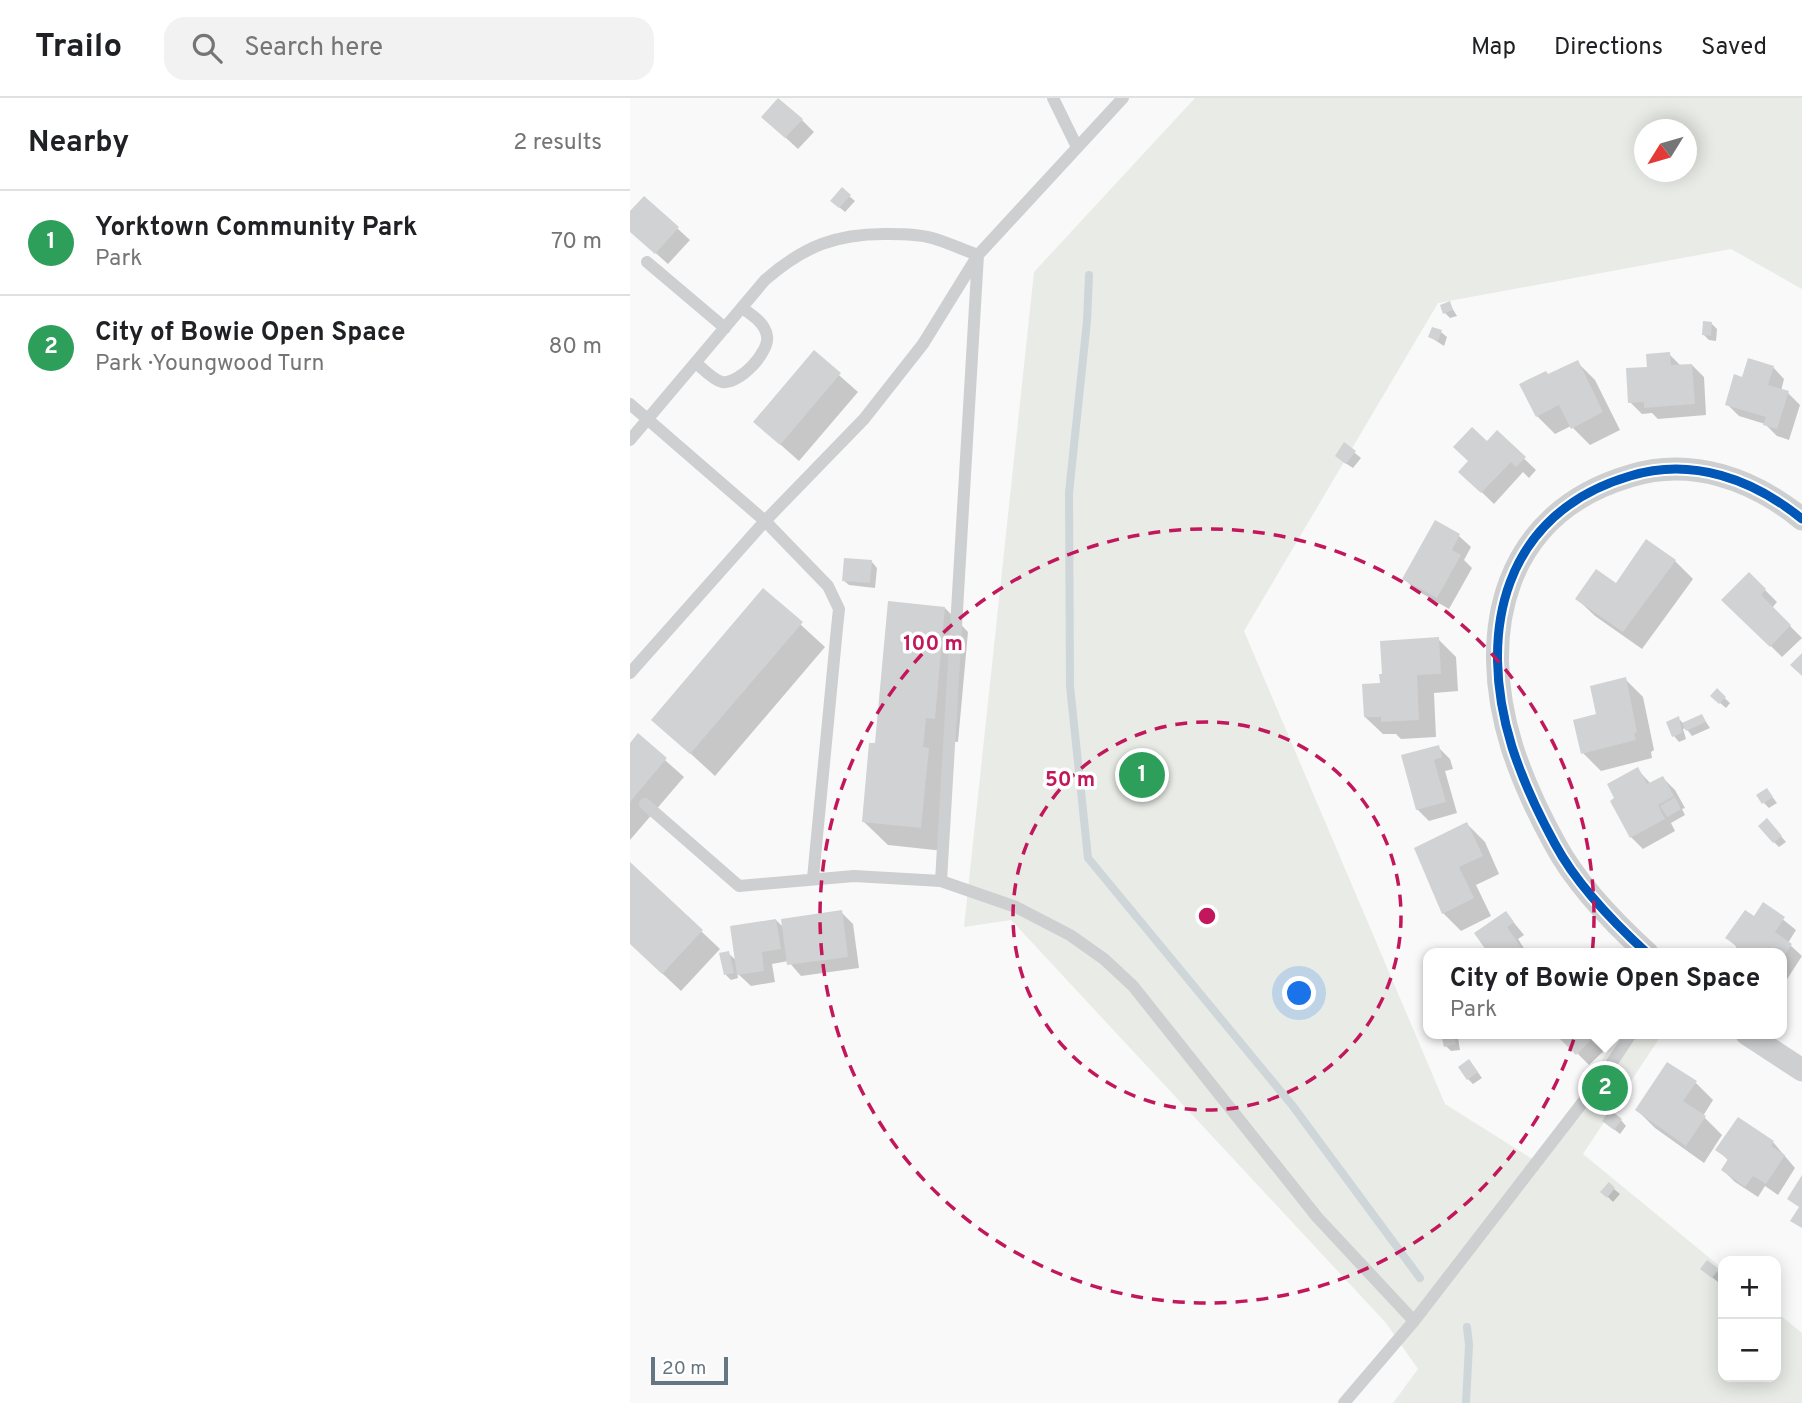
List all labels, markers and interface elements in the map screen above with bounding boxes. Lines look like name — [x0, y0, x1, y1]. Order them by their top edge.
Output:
search box — [164, 17, 654, 80]
text: Trailo — [35, 27, 122, 69]
icon: search — [188, 29, 226, 67]
text: Search here — [244, 32, 383, 65]
text: Map — [1471, 33, 1516, 63]
text: Directions — [1554, 33, 1663, 63]
text: Saved — [1701, 33, 1767, 63]
north arrow — [1634, 119, 1697, 182]
text: Nearby — [28, 125, 129, 162]
text: 2 results — [513, 129, 602, 158]
text: Yorktown Community Park — [95, 212, 418, 245]
text: 1 — [46, 228, 56, 257]
text: 70 m — [551, 228, 602, 257]
text: Park — [95, 245, 142, 274]
text: City of Bowie Open Space — [95, 317, 405, 350]
text: 2 — [44, 333, 58, 362]
text: 80 m — [549, 333, 602, 362]
text: Park · Youngwood Turn — [95, 350, 325, 379]
text: 100 m — [903, 631, 963, 658]
pin: 1 — [1119, 749, 1165, 801]
text: 50 m — [1045, 767, 1095, 794]
centre of rings — [1195, 904, 1219, 928]
popup — [1423, 948, 1787, 1039]
text: City of Bowie Open Space — [1450, 963, 1760, 996]
your location — [1282, 976, 1316, 1010]
text: Park — [1450, 996, 1497, 1025]
pin: 2 — [1582, 1062, 1628, 1114]
map controls — [1718, 1256, 1781, 1382]
button: + — [1718, 1256, 1781, 1319]
button: − — [1718, 1319, 1781, 1382]
scale bar — [651, 1354, 728, 1386]
text: 20 m — [662, 1357, 706, 1381]

